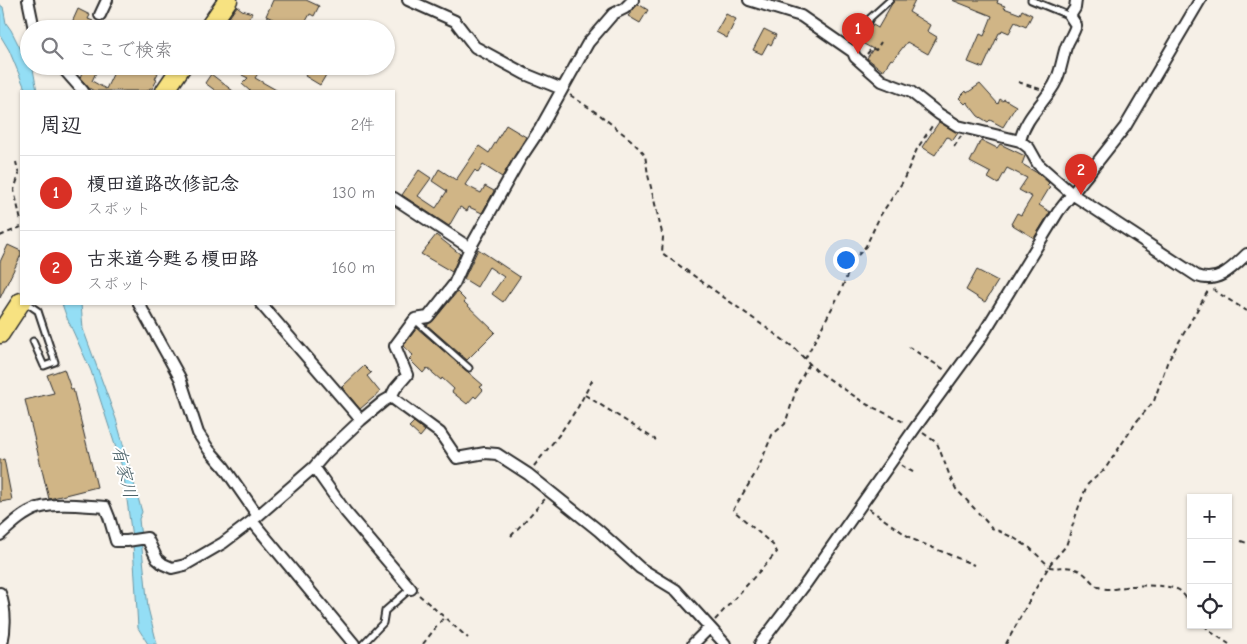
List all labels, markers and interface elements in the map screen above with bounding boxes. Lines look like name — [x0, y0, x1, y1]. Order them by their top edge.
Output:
pin: 1 — [842, 13, 874, 54]
search box — [20, 20, 395, 75]
icon: search — [38, 34, 66, 62]
text: ここで検索 — [78, 39, 173, 61]
text: 周辺 — [40, 113, 82, 137]
text: 2件 — [351, 116, 375, 134]
pin: 2 — [1065, 154, 1097, 195]
text: 榎田道路改修記念 — [87, 173, 239, 195]
text: 1 — [53, 184, 59, 202]
text: 130 m — [332, 184, 375, 202]
text: スポット — [87, 200, 151, 218]
your location — [833, 247, 859, 273]
text: 古来道今甦る榎田路 — [87, 248, 258, 270]
text: 2 — [52, 259, 60, 277]
text: 160 m — [332, 259, 375, 277]
text: スポット — [87, 275, 151, 293]
water label: 有家川 — [107, 443, 141, 501]
map controls — [1187, 494, 1232, 629]
button: + — [1187, 494, 1232, 539]
button: − — [1187, 539, 1232, 584]
button: locate — [1187, 584, 1232, 629]

